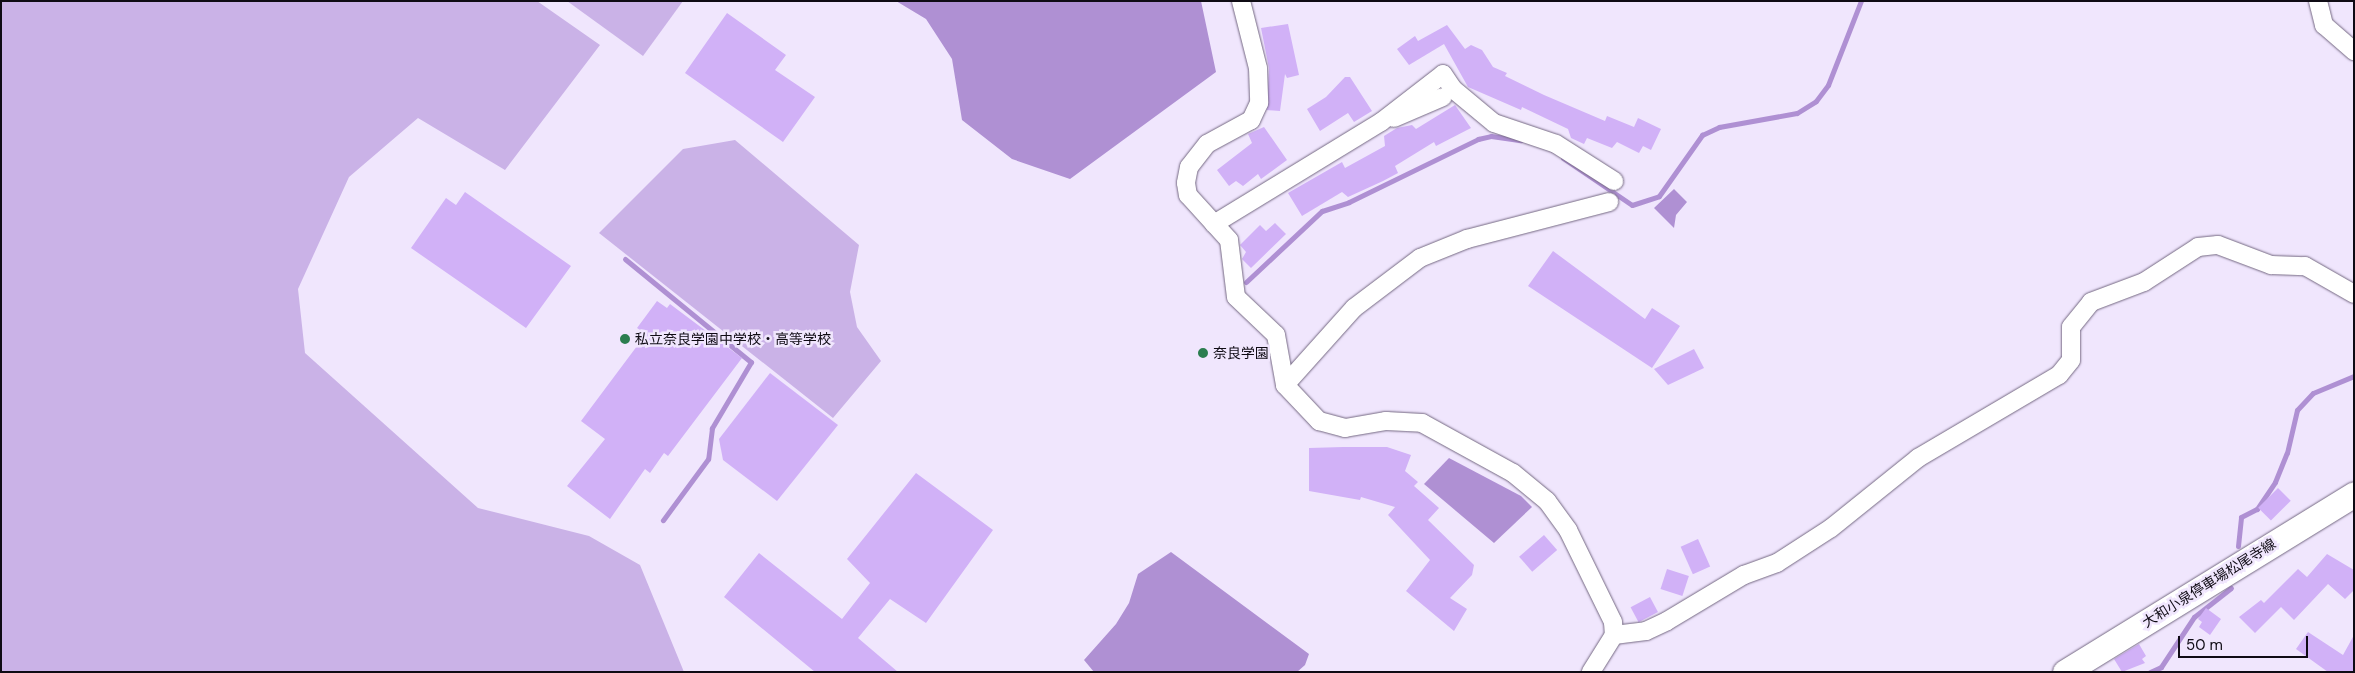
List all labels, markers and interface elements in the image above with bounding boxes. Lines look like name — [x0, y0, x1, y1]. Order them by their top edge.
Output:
place label: 私立奈良学園中学校・高等学校 — [635, 331, 831, 347]
marker: 私立奈良学園中学校・高等学校 — [619, 333, 631, 345]
place label: 奈良学園 — [1213, 345, 1269, 361]
marker: 奈良学園 — [1197, 347, 1209, 359]
street label: 大和小泉停車場松尾寺線 — [2139, 535, 2279, 631]
scale bar — [2180, 626, 2310, 658]
text: 50 m — [2186, 635, 2223, 655]

